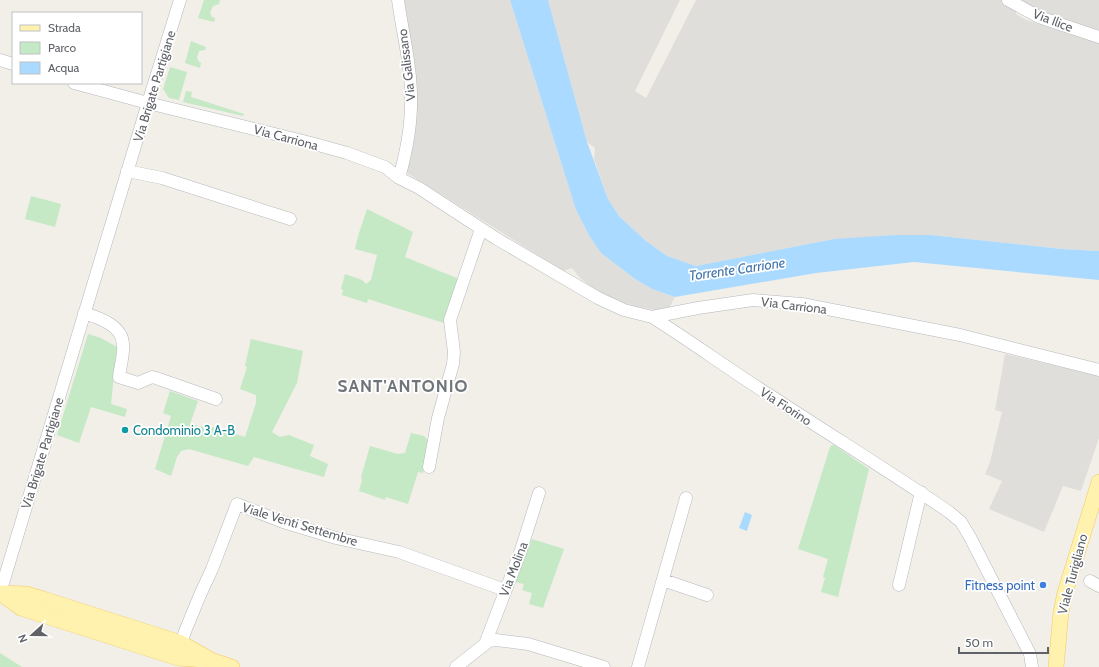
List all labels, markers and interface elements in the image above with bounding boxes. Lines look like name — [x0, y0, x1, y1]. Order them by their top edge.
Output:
street label: Via Ilice — [1031, 5, 1076, 35]
legend — [12, 12, 142, 84]
text: Strada — [48, 20, 81, 35]
street label: Via Brigate Partigiane — [129, 28, 179, 144]
street label: Via Galissano — [394, 28, 418, 102]
text: Parco — [48, 40, 76, 55]
text: Acqua — [48, 60, 80, 75]
street label: Via Carriona — [252, 121, 321, 154]
water label: Torrente Carrione — [688, 253, 787, 285]
street label: Via Carriona — [760, 293, 829, 317]
district label: SANT'ANTONIO — [338, 376, 468, 396]
street label: Via Fiorino — [757, 383, 815, 429]
street label: Via Brigate Partigiane — [17, 395, 67, 511]
place label: Condominio 3 A-B — [133, 422, 235, 438]
marker: Condominio 3 A-B — [120, 425, 130, 435]
street label: Viale Venti Settembre — [240, 499, 360, 549]
street label: Viale Turigliano — [1054, 532, 1090, 616]
street label: Via Molina — [495, 539, 531, 599]
place label: Fitness point — [965, 577, 1036, 593]
marker: Fitness point — [1038, 580, 1048, 590]
north arrow — [12, 615, 52, 655]
scale bar — [959, 629, 1048, 655]
text: N — [15, 632, 31, 645]
text: 50 m — [965, 635, 993, 650]

